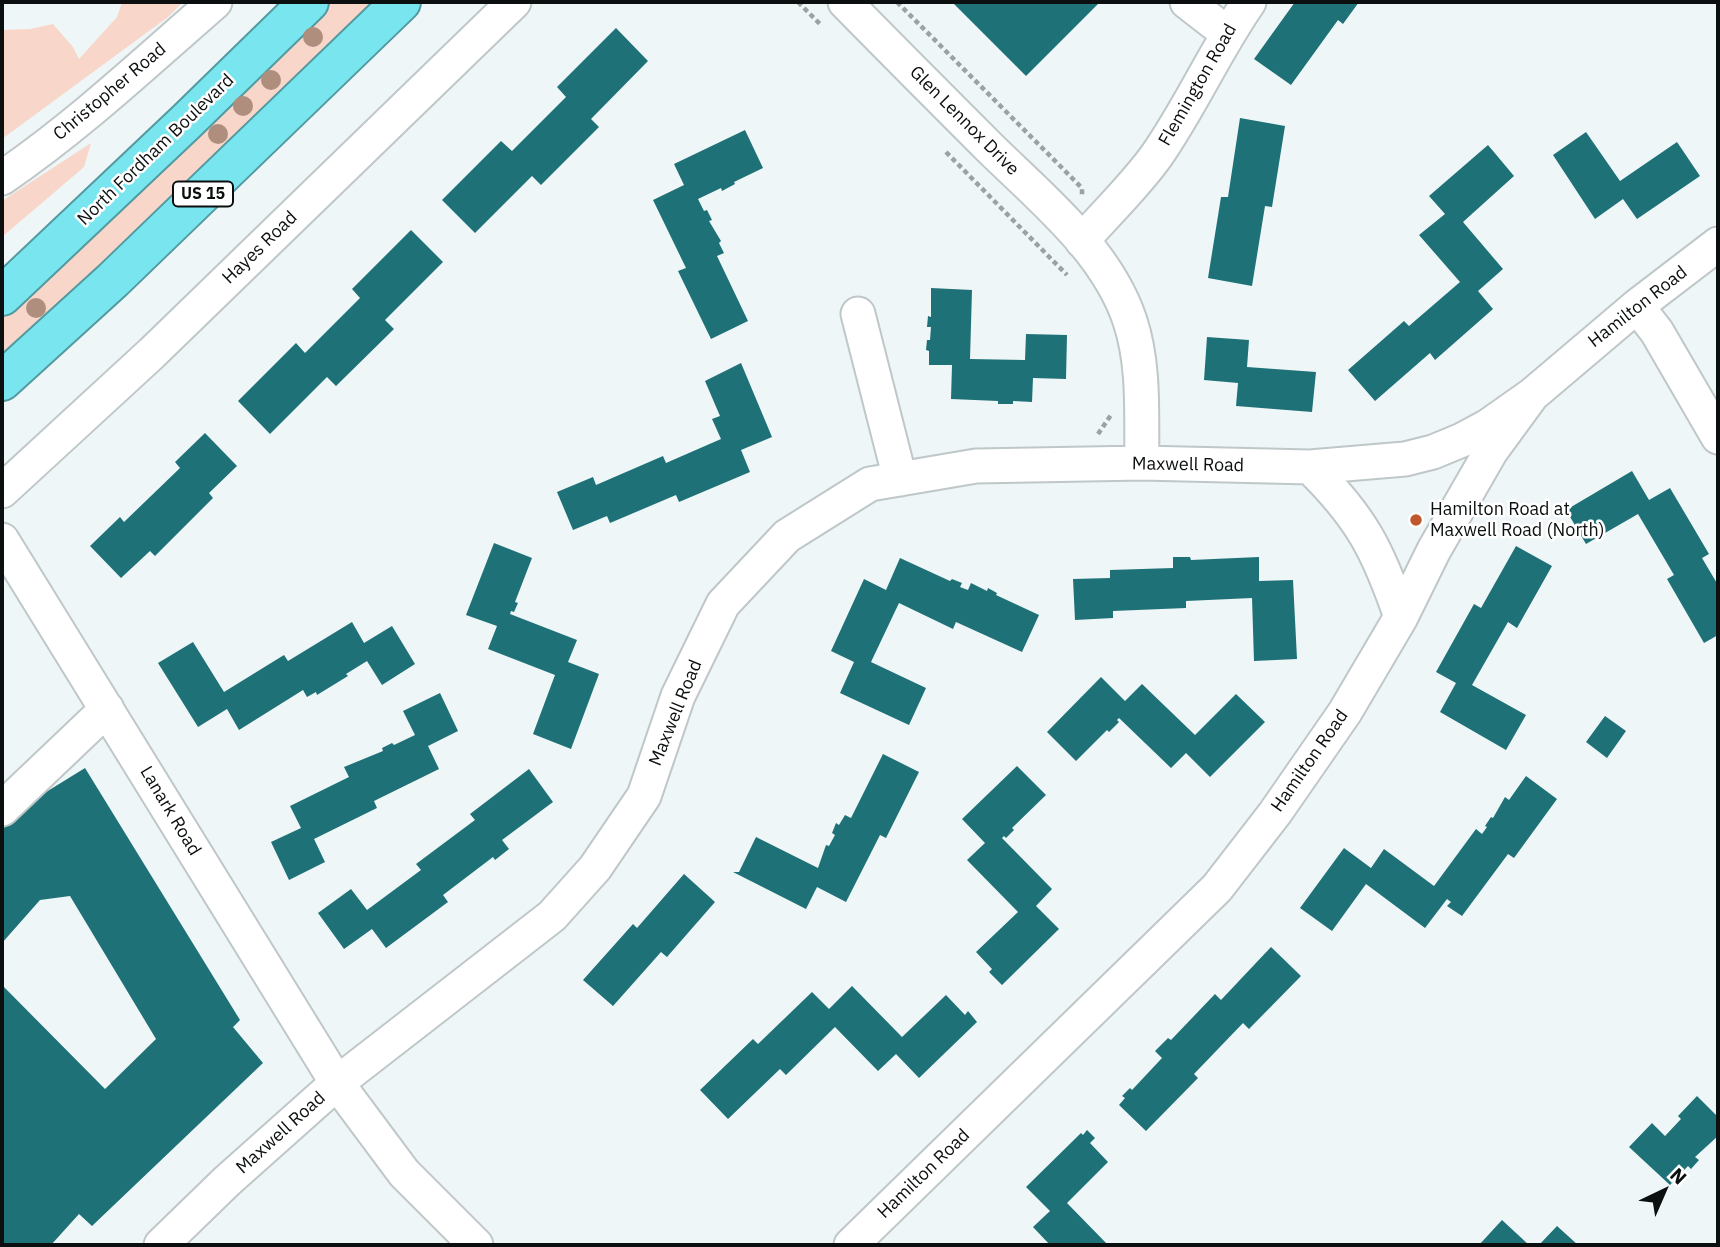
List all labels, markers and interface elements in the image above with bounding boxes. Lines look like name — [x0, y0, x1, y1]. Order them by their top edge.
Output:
street label: Flemington Road — [1154, 20, 1242, 150]
street label: Christopher Road — [49, 39, 171, 145]
street label: Glen Lennox Drive — [905, 62, 1023, 180]
street label: North Fordham Boulevard — [73, 70, 239, 230]
road number: US 15 — [173, 182, 233, 206]
street label: Hayes Road — [218, 207, 302, 289]
street label: Hamilton Road — [1584, 262, 1692, 352]
street label: Maxwell Road — [1132, 453, 1244, 477]
place label: Hamilton Road at Maxwell Road (North) — [1430, 499, 1605, 542]
marker: Hamilton Road at Maxwell Road (North) — [1408, 512, 1424, 528]
street label: Maxwell Road — [645, 657, 707, 769]
street label: Hamilton Road — [1267, 706, 1353, 816]
street label: Lanark Road — [135, 763, 205, 859]
street label: Maxwell Road — [232, 1087, 330, 1179]
street label: Hamilton Road — [874, 1125, 974, 1223]
north arrow — [1629, 1156, 1699, 1226]
text: N — [1665, 1162, 1692, 1189]

